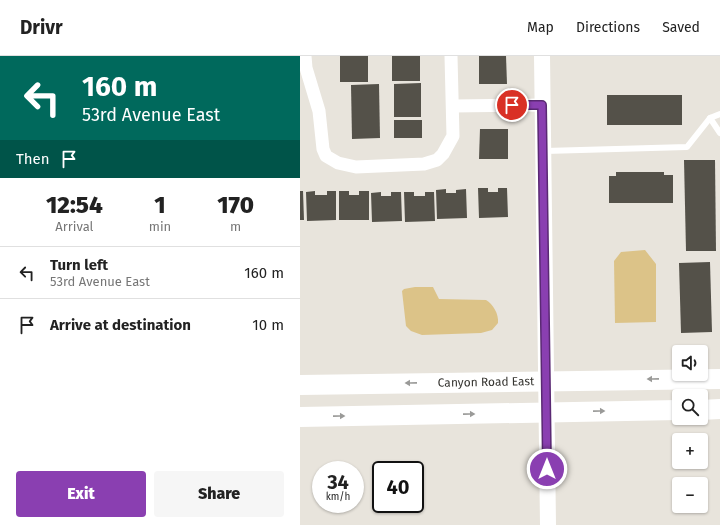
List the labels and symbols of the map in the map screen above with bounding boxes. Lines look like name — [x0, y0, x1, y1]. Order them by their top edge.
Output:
pin — [495, 88, 529, 122]
street label: Canyon Road East — [438, 374, 535, 390]
one-way arrow — [646, 376, 659, 382]
one-way arrow — [404, 380, 417, 386]
one-way arrow — [593, 408, 605, 415]
one-way arrow — [463, 411, 476, 417]
one-way arrow — [333, 413, 346, 419]
position arrow — [526, 448, 568, 490]
speed limit sign: 40 — [372, 461, 424, 513]

